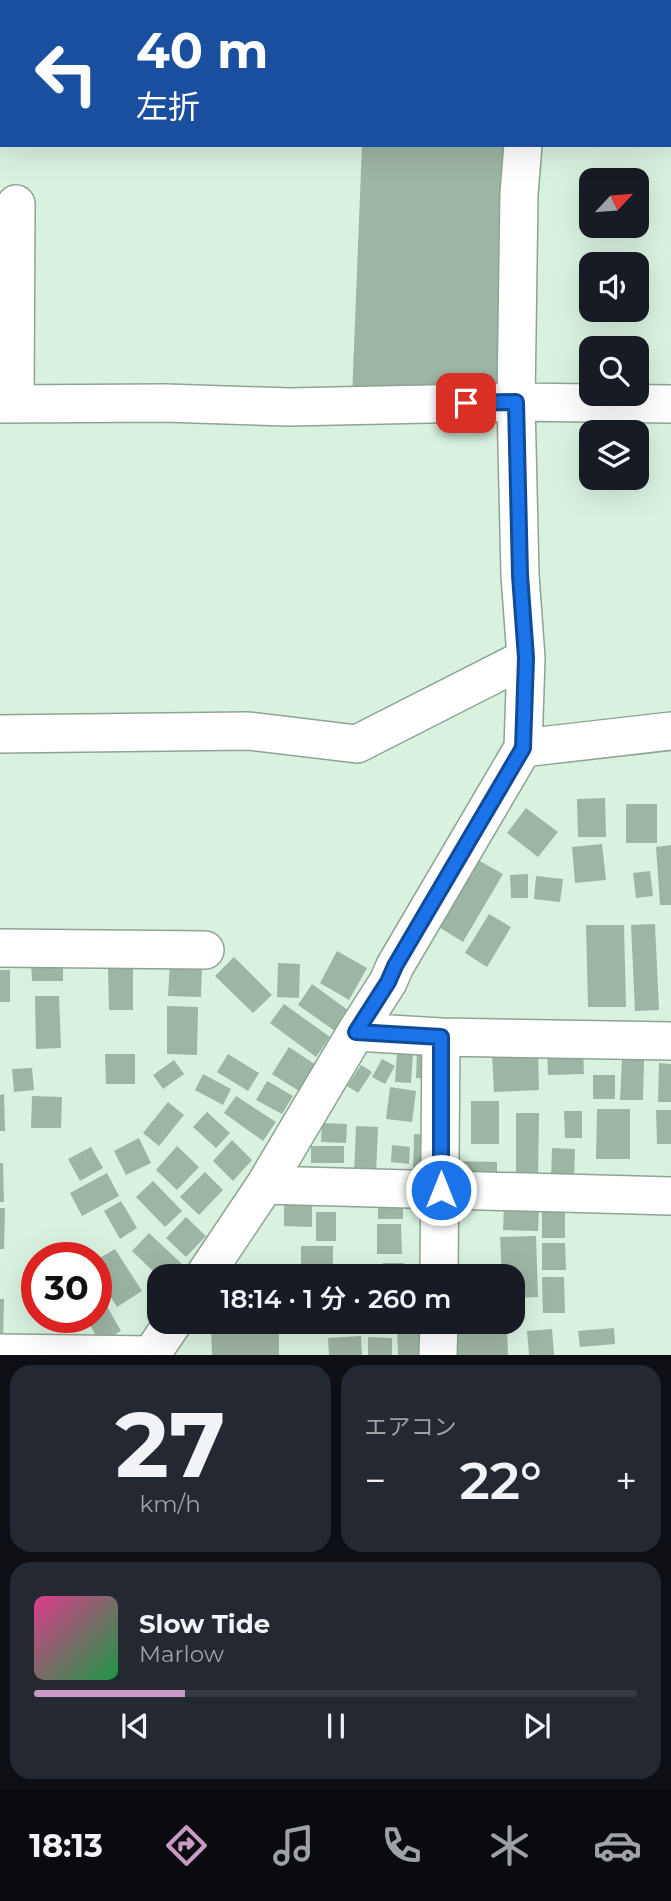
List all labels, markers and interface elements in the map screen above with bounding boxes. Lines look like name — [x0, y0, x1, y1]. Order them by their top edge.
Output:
text: 40 m — [136, 21, 268, 80]
icon: left — [21, 28, 112, 119]
text: 左折 — [136, 87, 200, 126]
north arrow — [579, 168, 649, 238]
map controls — [579, 168, 649, 490]
button: sound — [579, 252, 649, 322]
button: search — [579, 336, 649, 406]
pin — [436, 373, 496, 433]
icon: arrive — [447, 384, 485, 422]
button: layers — [579, 420, 649, 490]
position arrow — [404, 1153, 478, 1227]
speed limit sign: 30 — [21, 1242, 112, 1333]
text: 18:14 · 1 分 · 260 m — [221, 1283, 451, 1315]
text: 27 — [115, 1389, 225, 1500]
text: エアコン — [365, 1413, 457, 1441]
text: 22° — [460, 1449, 542, 1512]
text: − — [365, 1457, 386, 1504]
text: + — [615, 1457, 637, 1504]
text: km/h — [140, 1490, 201, 1518]
text: Slow Tide — [139, 1608, 270, 1640]
text: Marlow — [139, 1640, 224, 1668]
icon: previous — [116, 1707, 154, 1745]
icon: pause — [317, 1707, 355, 1745]
icon: next — [518, 1707, 556, 1745]
icon: directions — [162, 1821, 211, 1870]
icon: music — [269, 1821, 318, 1870]
icon: phone — [377, 1821, 426, 1870]
icon: climate — [485, 1821, 534, 1870]
icon: car — [593, 1821, 642, 1870]
text: 18:13 — [29, 1826, 103, 1865]

